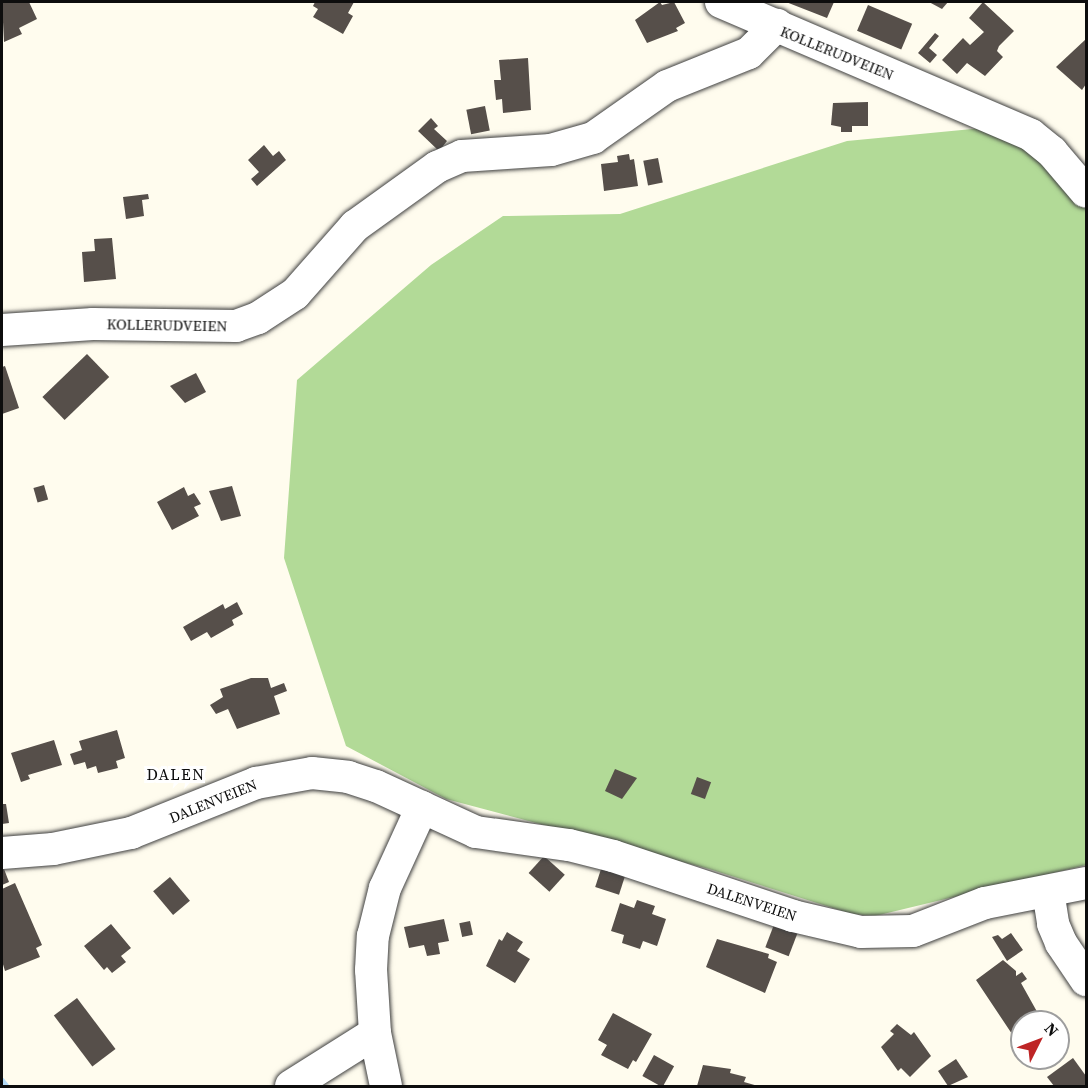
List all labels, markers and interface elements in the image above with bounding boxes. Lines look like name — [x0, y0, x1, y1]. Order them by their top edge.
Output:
street label: KOLLERUDVEIEN — [778, 22, 896, 84]
street label: KOLLERUDVEIEN — [106, 315, 228, 335]
district label: DALEN — [146, 764, 206, 784]
street label: DALENVEIEN — [166, 775, 260, 827]
street label: DALENVEIEN — [705, 879, 799, 925]
north arrow — [1010, 1010, 1070, 1070]
text: N — [1040, 1018, 1064, 1041]

